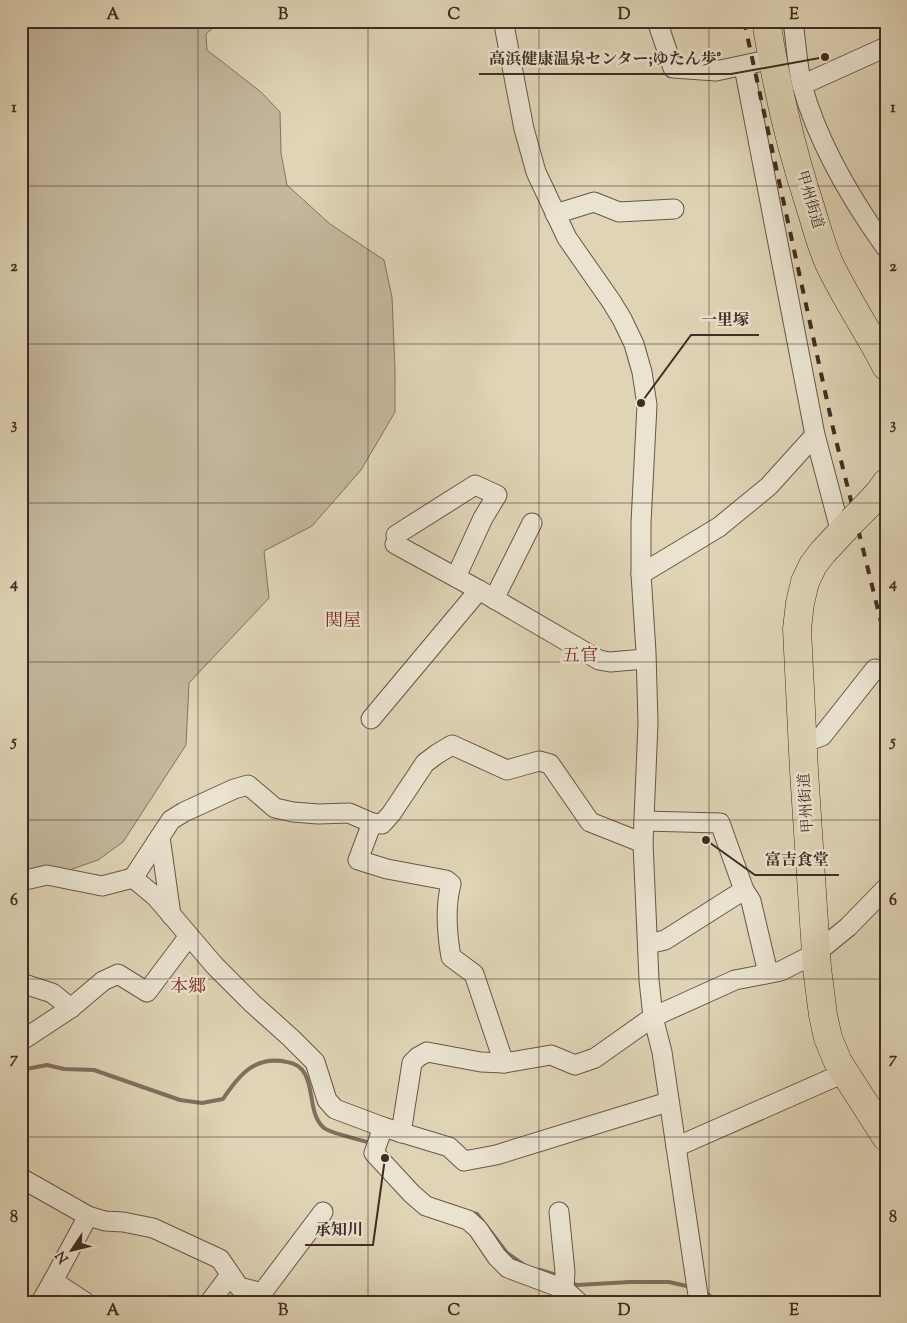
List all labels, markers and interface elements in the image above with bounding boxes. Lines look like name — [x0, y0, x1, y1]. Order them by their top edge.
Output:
text: A — [107, 4, 120, 27]
text: B — [278, 4, 288, 27]
text: C — [448, 4, 461, 27]
text: D — [618, 4, 631, 27]
text: E — [789, 4, 799, 27]
callout: 高浜健康温泉センター;ゆたん歩° — [479, 43, 731, 74]
text: 高浜健康温泉センター;ゆたん歩° — [489, 49, 721, 72]
text: 1 — [11, 97, 17, 120]
text: 1 — [890, 97, 896, 120]
street label: 甲州街道 — [790, 168, 828, 232]
text: 2 — [10, 256, 18, 279]
text: 2 — [889, 256, 897, 279]
callout: 一里塚 — [691, 304, 759, 335]
text: 一里塚 — [701, 310, 749, 333]
text: 3 — [11, 414, 18, 437]
text: 3 — [890, 414, 897, 437]
text: 4 — [9, 573, 18, 596]
text: 4 — [888, 573, 897, 596]
district label: 関屋 — [325, 609, 361, 635]
district label: 五官 — [562, 644, 598, 670]
text: 5 — [9, 731, 17, 754]
text: 5 — [888, 731, 896, 754]
street label: 甲州街道 — [794, 772, 820, 834]
callout: 富吉食堂 — [755, 844, 839, 875]
text: 富吉食堂 — [765, 850, 829, 873]
text: 6 — [10, 890, 18, 913]
text: 6 — [889, 890, 897, 913]
district label: 本郷 — [170, 975, 206, 1001]
text: 7 — [10, 1048, 19, 1071]
text: 7 — [889, 1048, 898, 1071]
text: 8 — [10, 1207, 18, 1230]
text: 8 — [889, 1207, 897, 1230]
callout: 承知川 — [305, 1214, 373, 1245]
text: 承知川 — [315, 1220, 363, 1243]
north arrow — [48, 1226, 98, 1276]
text: N — [52, 1246, 74, 1267]
text: A — [107, 1300, 120, 1323]
text: B — [278, 1300, 288, 1323]
text: C — [448, 1300, 461, 1323]
text: D — [618, 1300, 631, 1323]
text: E — [789, 1300, 799, 1323]

